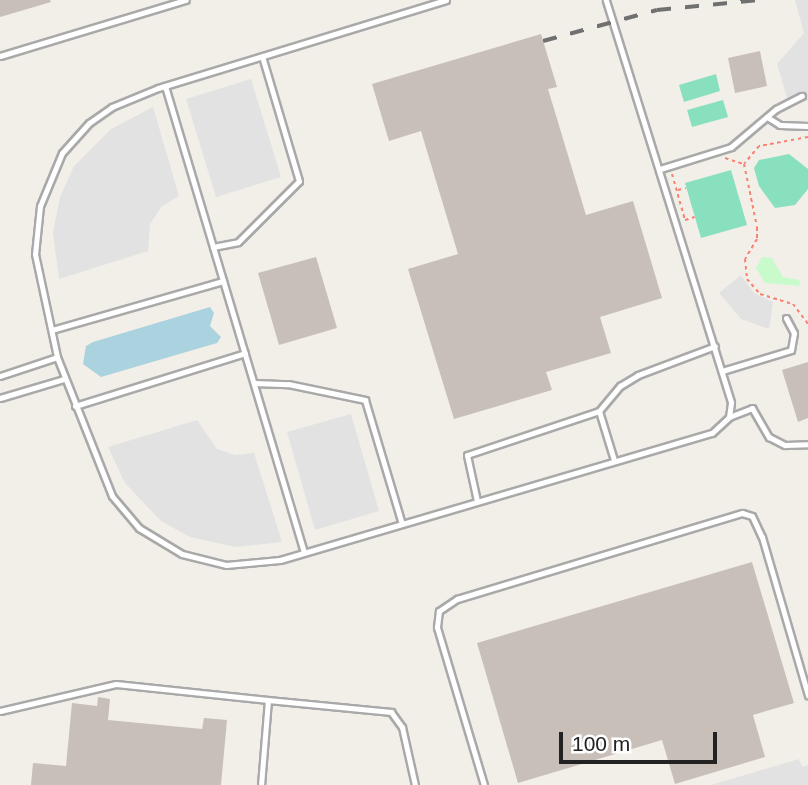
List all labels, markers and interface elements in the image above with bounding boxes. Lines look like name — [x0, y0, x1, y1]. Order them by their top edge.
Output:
scale bar — [563, 718, 720, 762]
text: 100 m — [572, 732, 630, 755]

